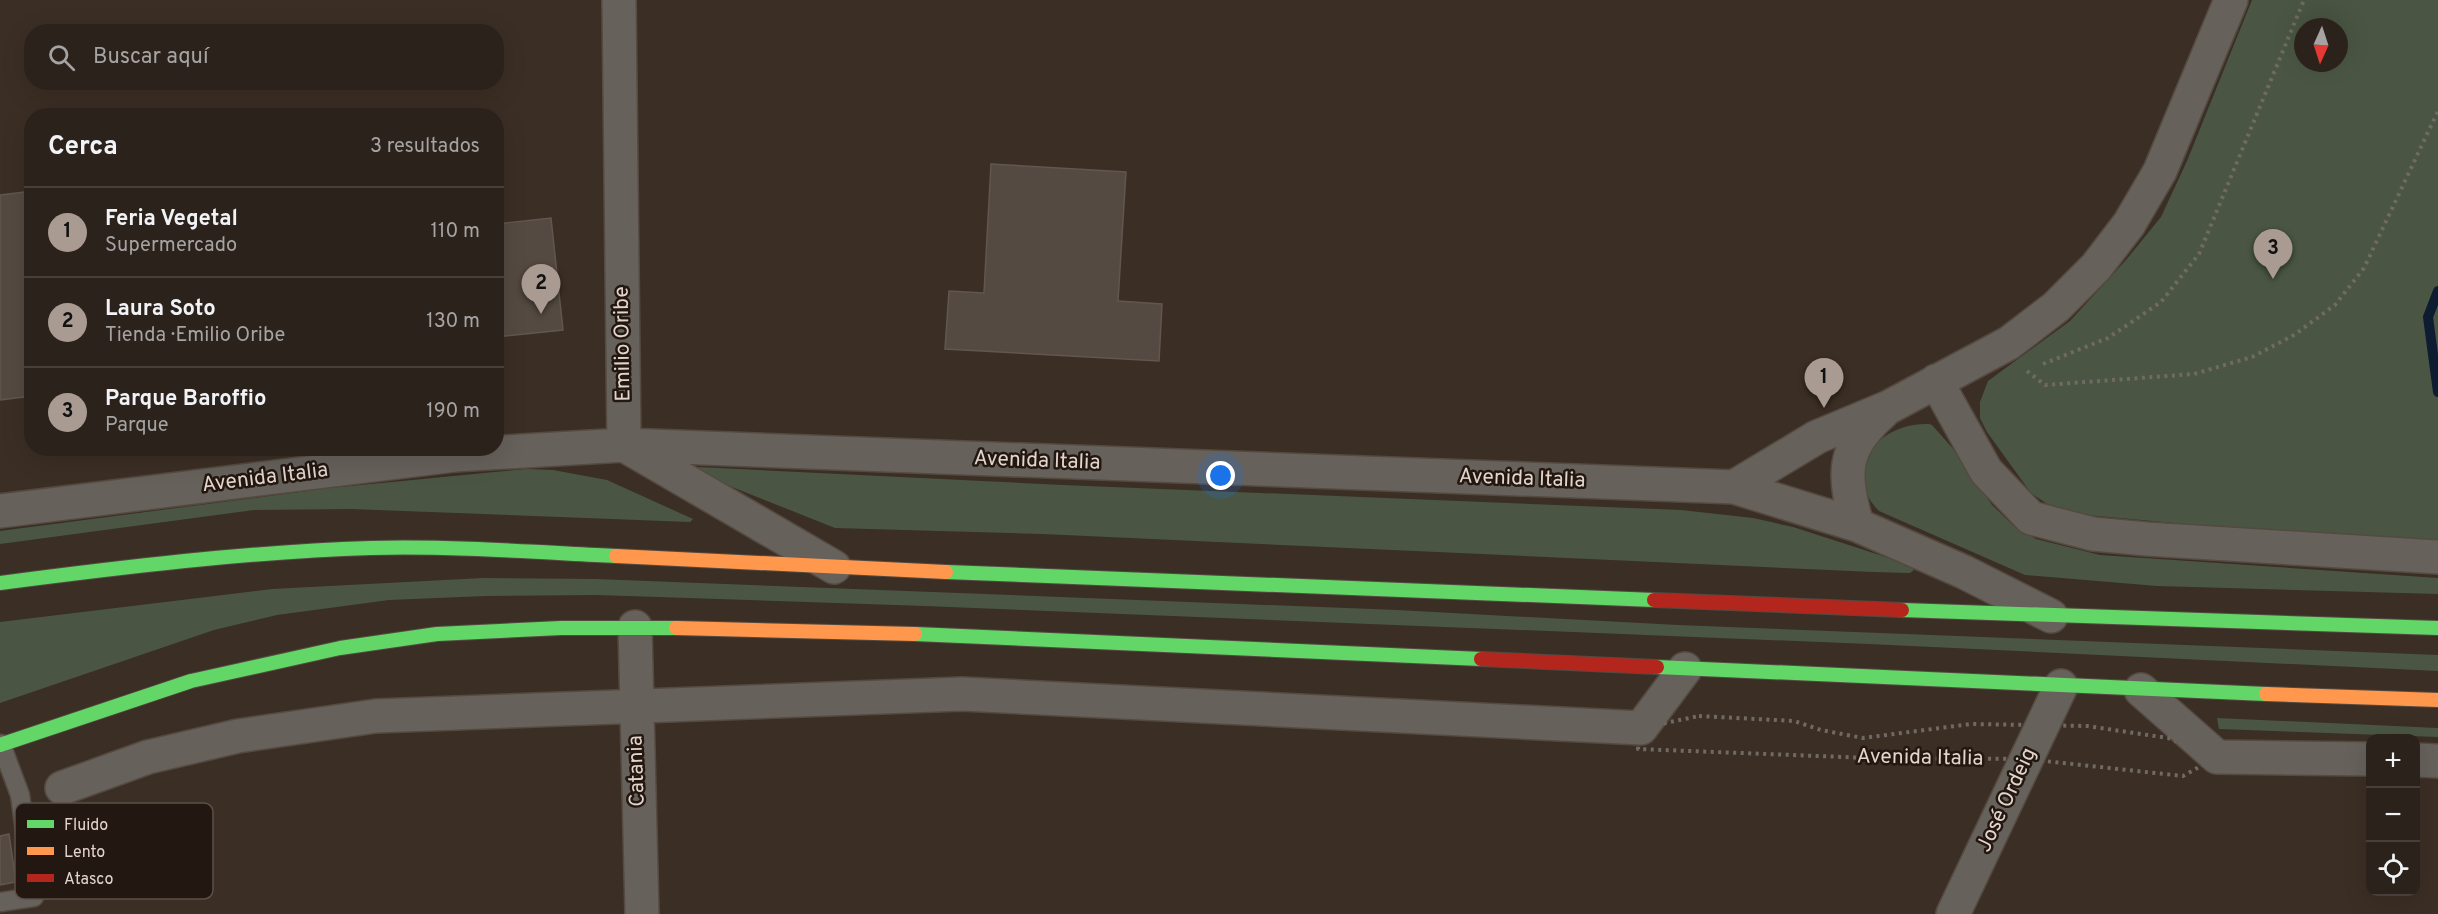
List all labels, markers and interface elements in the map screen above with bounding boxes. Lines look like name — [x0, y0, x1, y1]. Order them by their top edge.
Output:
north arrow — [2294, 18, 2348, 72]
search box — [24, 24, 504, 90]
icon: search — [45, 41, 78, 74]
text: Buscar aquí — [93, 44, 209, 71]
text: Cerca — [48, 131, 118, 164]
text: 3 resultados — [370, 134, 480, 160]
text: Feria Vegetal — [105, 206, 238, 233]
text: 1 — [64, 219, 72, 245]
text: 110 m — [431, 219, 480, 245]
pin: 3 — [2254, 230, 2292, 279]
text: Supermercado — [105, 233, 237, 259]
pin: 2 — [522, 264, 560, 314]
street label: Emilio Oribe — [608, 286, 638, 402]
text: Laura Soto — [105, 296, 216, 323]
text: 2 — [61, 309, 74, 335]
text: 130 m — [426, 309, 480, 335]
text: Tienda · Emilio Oribe — [105, 323, 285, 349]
pin: 1 — [1804, 358, 1844, 408]
text: Parque Baroffio — [105, 386, 267, 413]
text: 3 — [62, 399, 74, 425]
text: 190 m — [426, 399, 480, 425]
text: Parque — [105, 413, 168, 439]
street label: Avenida Italia — [973, 445, 1101, 477]
street label: Avenida Italia — [200, 457, 330, 499]
your location — [1206, 461, 1235, 490]
street label: Avenida Italia — [1458, 463, 1586, 495]
map controls — [2366, 734, 2420, 896]
button: + — [2366, 734, 2420, 788]
street label: Catania — [622, 735, 652, 807]
street label: Avenida Italia — [1856, 743, 1984, 773]
street label: José Ordeig — [1971, 743, 2043, 857]
button: − — [2366, 788, 2420, 842]
legend — [15, 803, 213, 899]
text: Fluido — [64, 816, 108, 836]
button: locate — [2366, 842, 2420, 896]
text: Lento — [64, 843, 105, 863]
text: Atasco — [64, 870, 113, 890]

